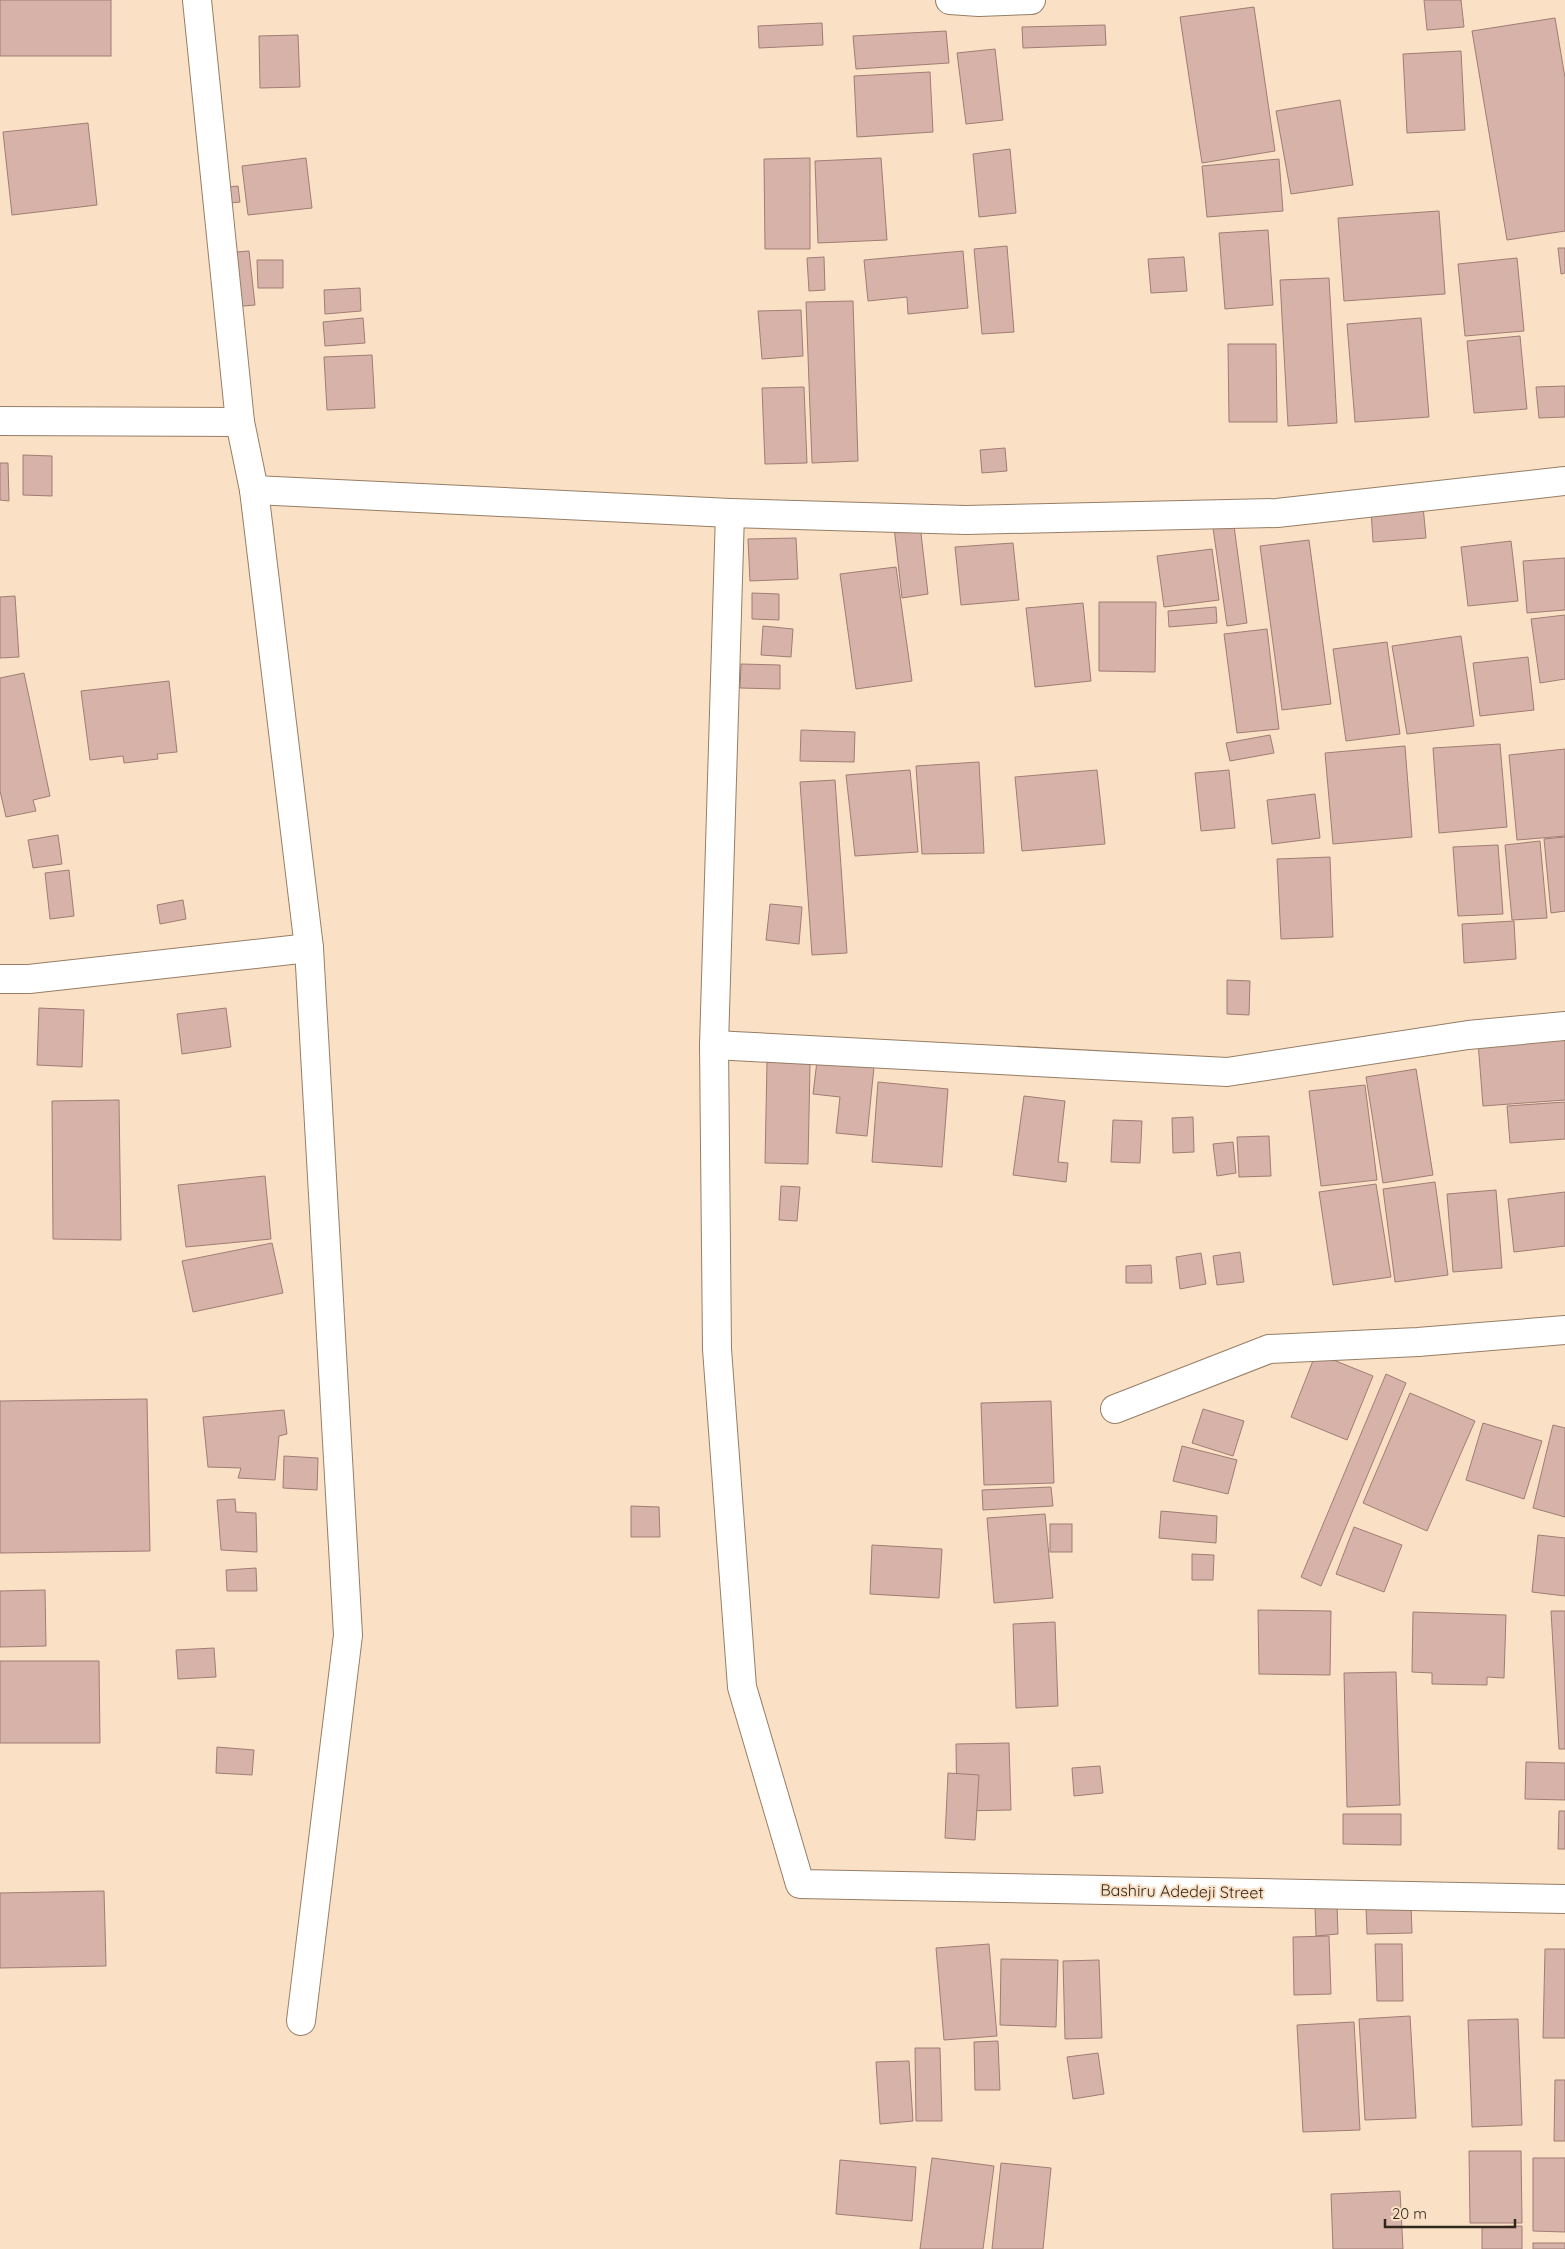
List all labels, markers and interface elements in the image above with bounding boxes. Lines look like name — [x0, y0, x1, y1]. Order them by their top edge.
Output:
street label: Bashiru Adedeji Street — [1100, 1880, 1264, 1902]
scale bar — [1385, 2196, 1515, 2228]
text: 20 m — [1392, 2204, 1427, 2223]

